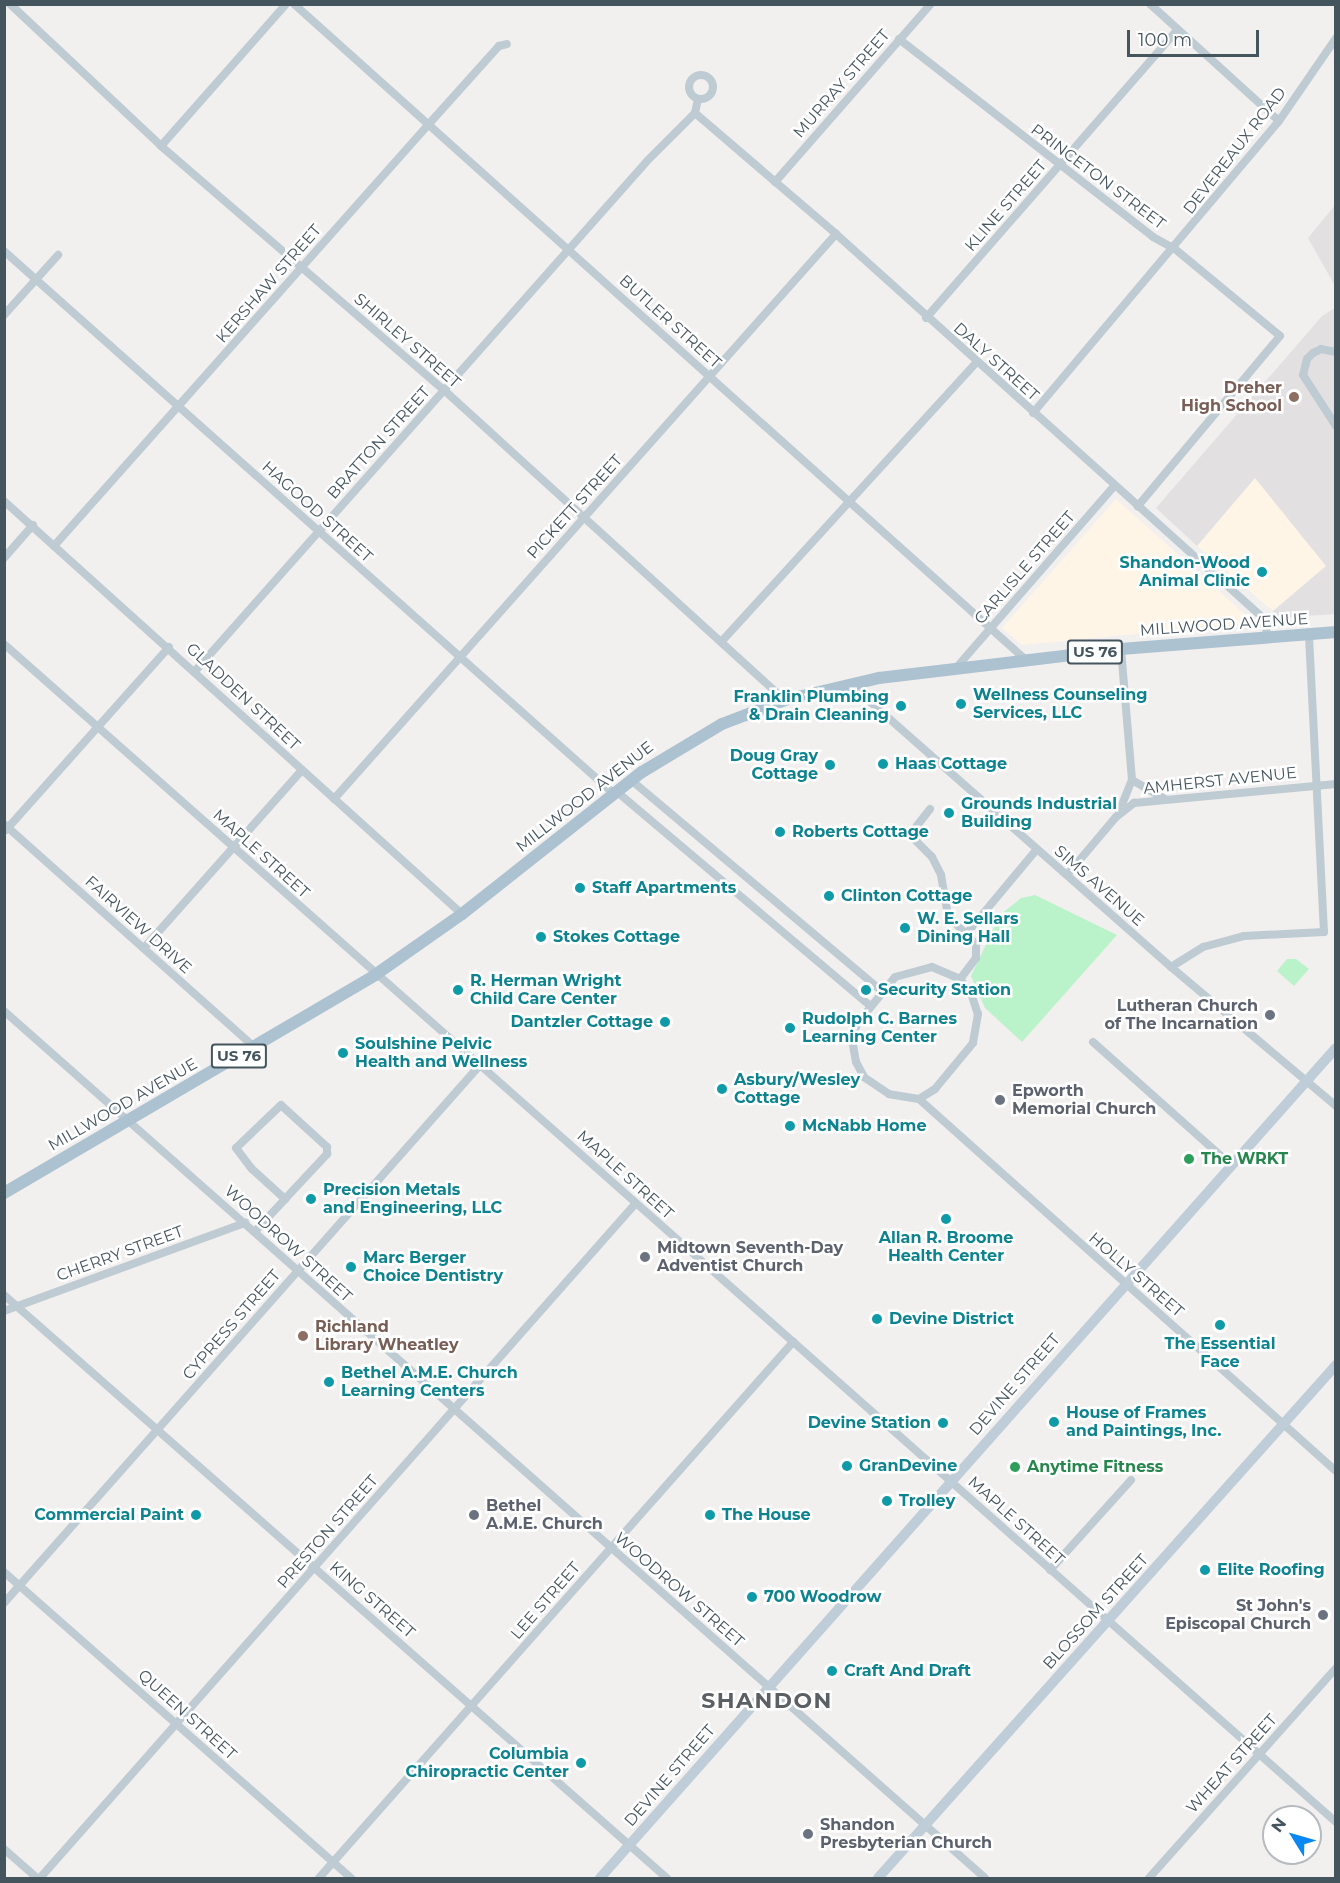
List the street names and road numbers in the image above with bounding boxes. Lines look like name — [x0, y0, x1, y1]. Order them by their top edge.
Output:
street label: MURRAY STREET — [790, 26, 894, 142]
street label: DEVEREAUX ROAD — [1180, 84, 1290, 218]
street label: PRINCETON STREET — [1027, 120, 1169, 234]
street label: KLINE STREET — [961, 156, 1051, 256]
street label: KERSHAW STREET — [212, 221, 326, 347]
street label: BUTLER STREET — [615, 271, 725, 373]
street label: SHIRLEY STREET — [350, 290, 464, 392]
street label: DALY STREET — [949, 319, 1043, 405]
street label: BRATTON STREET — [324, 383, 434, 503]
street label: PICKETT STREET — [523, 451, 627, 563]
street label: HAGOOD STREET — [258, 457, 376, 567]
street label: CARLISLE STREET — [971, 508, 1079, 628]
street label: MILLWOOD AVENUE — [1139, 610, 1309, 640]
street label: GLADDEN STREET — [182, 639, 304, 755]
road number: US 76 — [1066, 640, 1124, 664]
street label: MILLWOOD AVENUE — [513, 737, 657, 857]
street label: AMHERST AVENUE — [1142, 763, 1298, 799]
street label: MAPLE STREET — [209, 806, 313, 902]
street label: SIMS AVENUE — [1050, 842, 1148, 930]
street label: FAIRVIEW DRIVE — [81, 872, 195, 978]
road number: US 76 — [210, 1044, 268, 1068]
street label: MILLWOOD AVENUE — [45, 1055, 201, 1155]
street label: MAPLE STREET — [573, 1127, 677, 1223]
street label: WOODROW STREET — [220, 1182, 356, 1306]
street label: CHERRY STREET — [54, 1222, 186, 1286]
street label: HOLLY STREET — [1085, 1229, 1187, 1321]
street label: CYPRESS STREET — [179, 1266, 285, 1384]
street label: DEVINE STREET — [966, 1330, 1064, 1440]
street label: PRESTON STREET — [274, 1471, 382, 1593]
street label: MAPLE STREET — [964, 1473, 1068, 1569]
street label: WOODROW STREET — [610, 1529, 748, 1651]
street label: BLOSSOM STREET — [1039, 1550, 1153, 1674]
street label: KING STREET — [325, 1558, 419, 1642]
street label: LEE STREET — [507, 1558, 585, 1644]
street label: QUEEN STREET — [134, 1666, 240, 1764]
street label: WHEAT STREET — [1183, 1711, 1281, 1817]
street label: DEVINE STREET — [621, 1721, 719, 1831]

